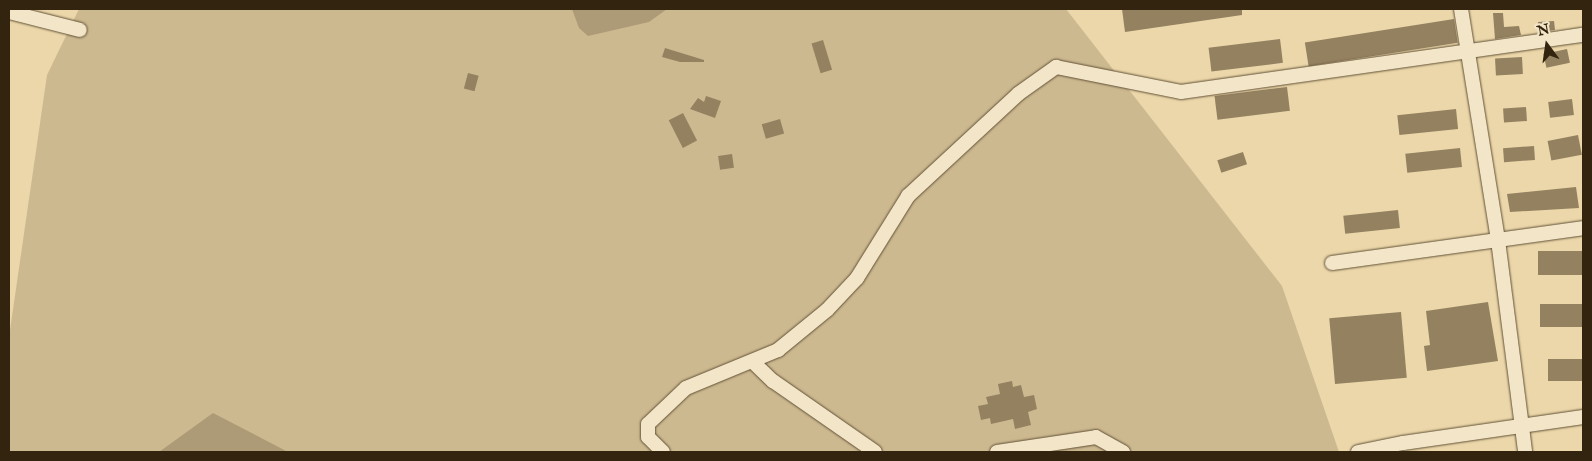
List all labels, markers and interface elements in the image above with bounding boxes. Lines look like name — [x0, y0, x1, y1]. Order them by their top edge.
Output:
north arrow — [1522, 20, 1572, 70]
text: N — [1535, 20, 1551, 41]

